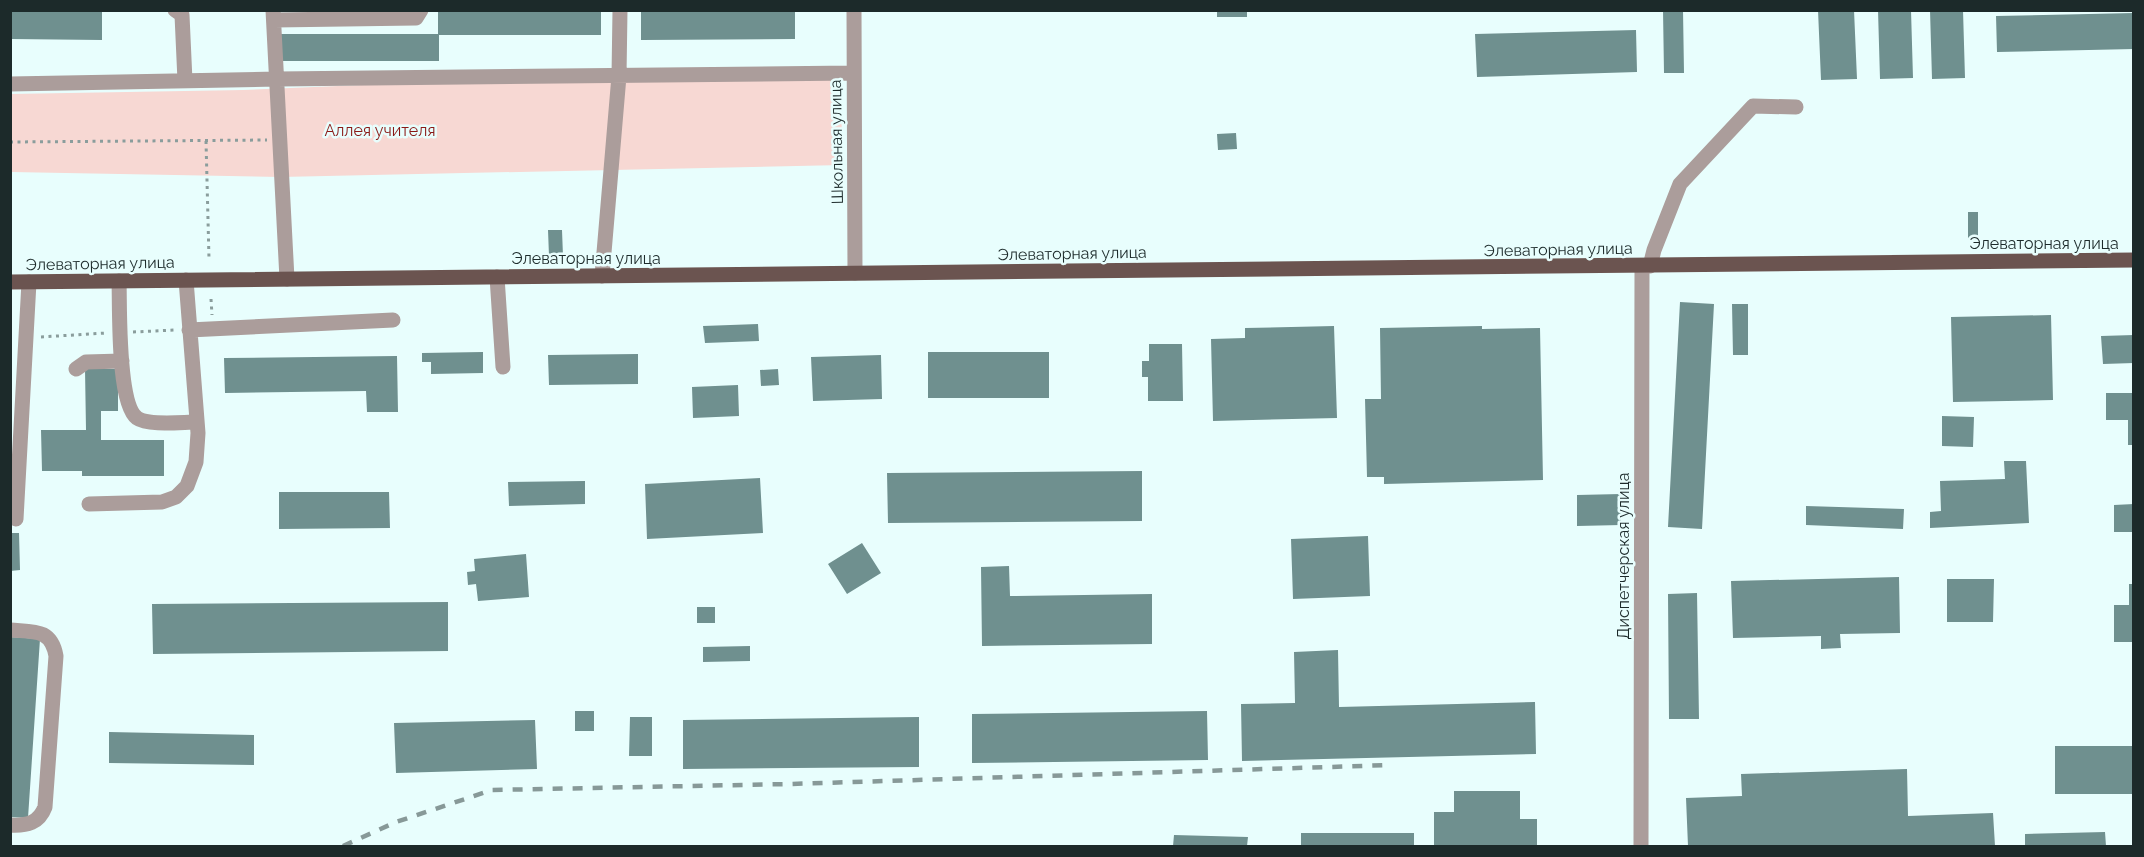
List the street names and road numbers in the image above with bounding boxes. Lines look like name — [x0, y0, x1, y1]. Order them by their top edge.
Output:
street label: Школьная улица — [826, 79, 847, 205]
street label: Элеваторная улица — [1969, 234, 2119, 253]
street label: Элеваторная улица — [1483, 239, 1633, 260]
street label: Элеваторная улица — [997, 243, 1147, 264]
street label: Элеваторная улица — [511, 249, 661, 268]
street label: Элеваторная улица — [25, 253, 175, 274]
street label: Диспетчерская улица — [1614, 473, 1633, 639]

